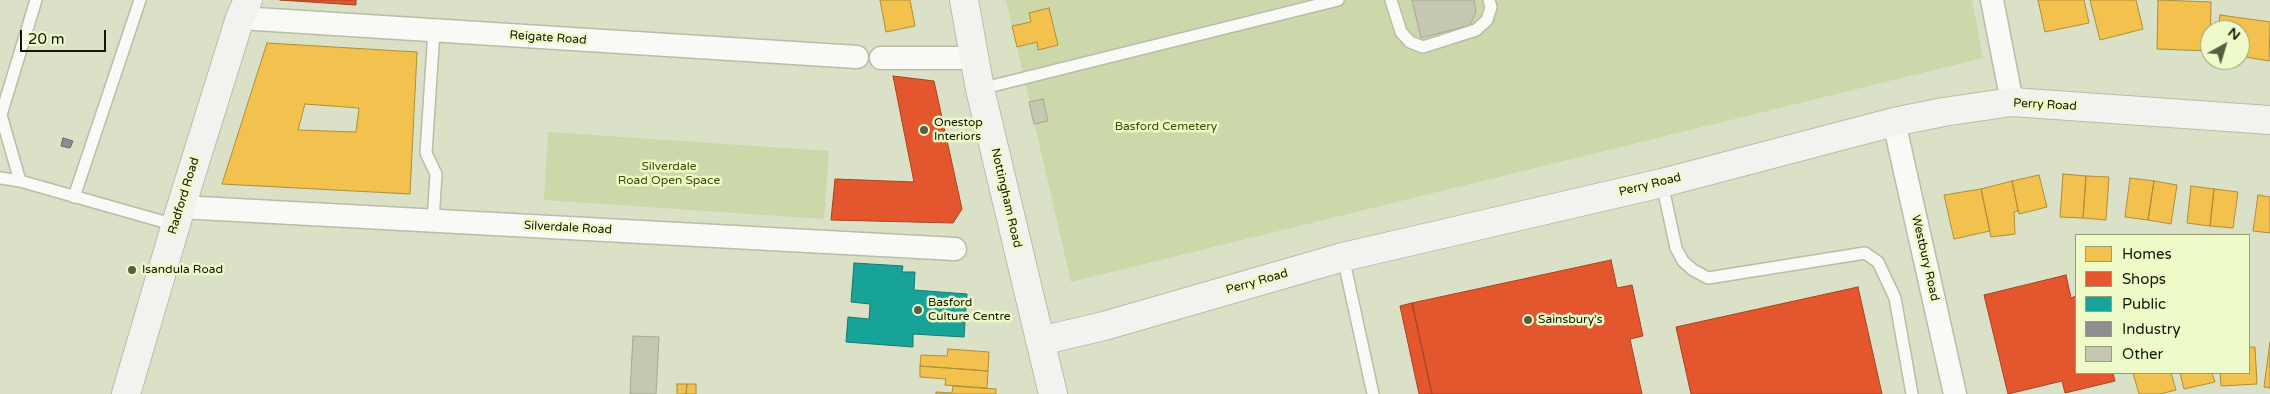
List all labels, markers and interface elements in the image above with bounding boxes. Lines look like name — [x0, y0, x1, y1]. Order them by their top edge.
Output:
scale bar — [22, 20, 109, 52]
north arrow — [2200, 20, 2250, 70]
text: N — [2224, 24, 2244, 44]
street label: Reigate Road — [509, 28, 587, 48]
text: 20 m — [28, 30, 65, 48]
street label: Perry Road — [2013, 96, 2077, 114]
place label: Onestop Interiors — [934, 116, 983, 144]
park label: Basford Cemetery — [1115, 120, 1217, 134]
marker: Onestop Interiors — [918, 124, 930, 136]
street label: Nottingham Road — [988, 147, 1024, 249]
street label: Radford Road — [165, 156, 203, 236]
park label: Silverdale Road Open Space — [618, 160, 720, 188]
street label: Perry Road — [1617, 170, 1683, 200]
street label: Westbury Road — [1908, 214, 1942, 302]
street label: Silverdale Road — [524, 219, 612, 237]
legend — [2075, 234, 2250, 374]
text: Homes — [2122, 245, 2172, 263]
place label: Isandula Road — [142, 263, 223, 277]
marker: Isandula Road — [126, 264, 138, 276]
street label: Perry Road — [1224, 266, 1290, 298]
text: Shops — [2122, 270, 2166, 288]
text: Public — [2122, 295, 2166, 313]
place label: Basford Culture Centre — [928, 296, 1011, 324]
marker: Basford Culture Centre — [912, 304, 924, 316]
place label: Sainsbury's — [1538, 313, 1603, 327]
marker: Sainsbury's — [1522, 314, 1534, 326]
text: Industry — [2122, 320, 2181, 338]
text: Other — [2122, 345, 2163, 363]

